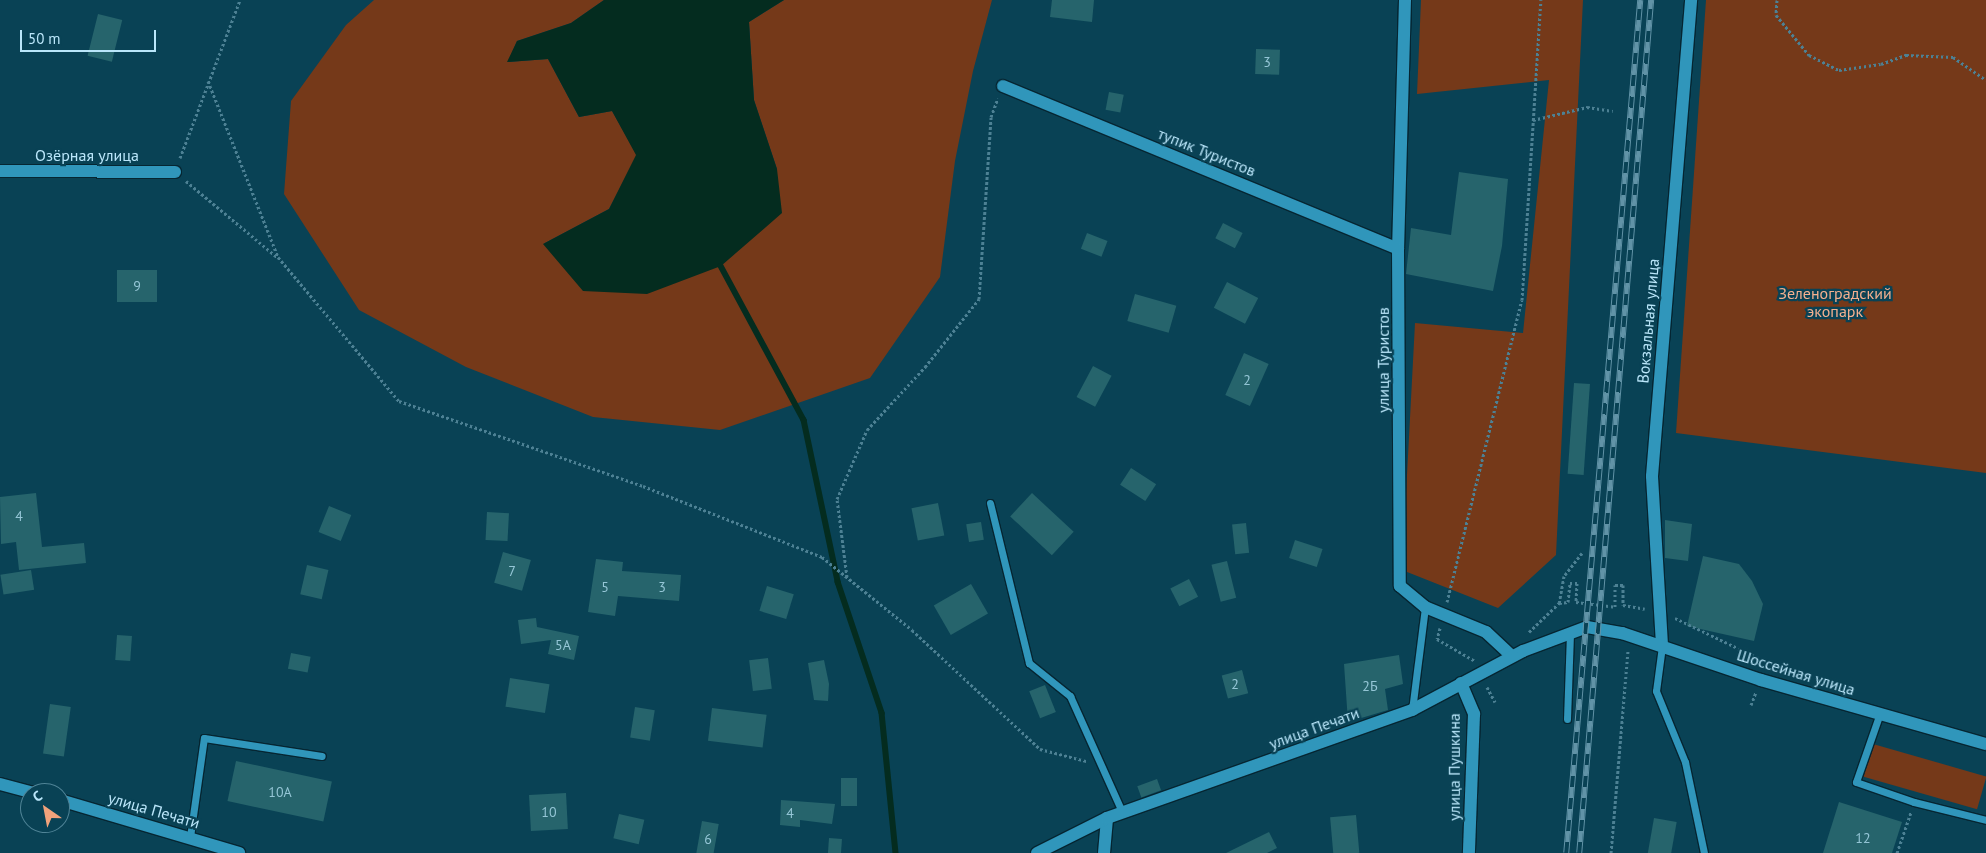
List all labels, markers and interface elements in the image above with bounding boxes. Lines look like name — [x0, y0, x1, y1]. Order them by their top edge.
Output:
scale bar — [22, 20, 159, 52]
text: 50 m — [28, 29, 61, 48]
house number: 3 — [1263, 54, 1271, 70]
street label: тупик Туристов — [1155, 124, 1259, 180]
street label: Озёрная улица — [35, 145, 139, 165]
street label: Вокзальная улица — [1633, 258, 1663, 384]
house number: 9 — [133, 278, 141, 294]
park label: Зеленоградский экопарк — [1778, 283, 1892, 321]
street label: улица Туристов — [1373, 307, 1393, 413]
house number: 2 — [1243, 372, 1251, 388]
house number: 4 — [15, 508, 23, 524]
house number: 7 — [508, 563, 516, 579]
house number: 5 — [601, 579, 609, 595]
house number: 3 — [658, 579, 666, 595]
house number: 5А — [555, 637, 571, 653]
street label: Шоссейная улица — [1735, 645, 1857, 699]
house number: 2 — [1231, 676, 1239, 692]
house number: 2Б — [1362, 678, 1378, 694]
street label: улица Печати — [1266, 703, 1362, 753]
street label: улица Пушкина — [1444, 713, 1464, 821]
north arrow — [20, 783, 70, 833]
house number: 10А — [268, 784, 292, 800]
text: С — [29, 787, 46, 806]
street label: улица Печати — [106, 788, 202, 832]
house number: 10 — [541, 804, 557, 820]
house number: 4 — [786, 805, 794, 821]
house number: 12 — [1855, 830, 1871, 846]
house number: 6 — [704, 831, 712, 847]

